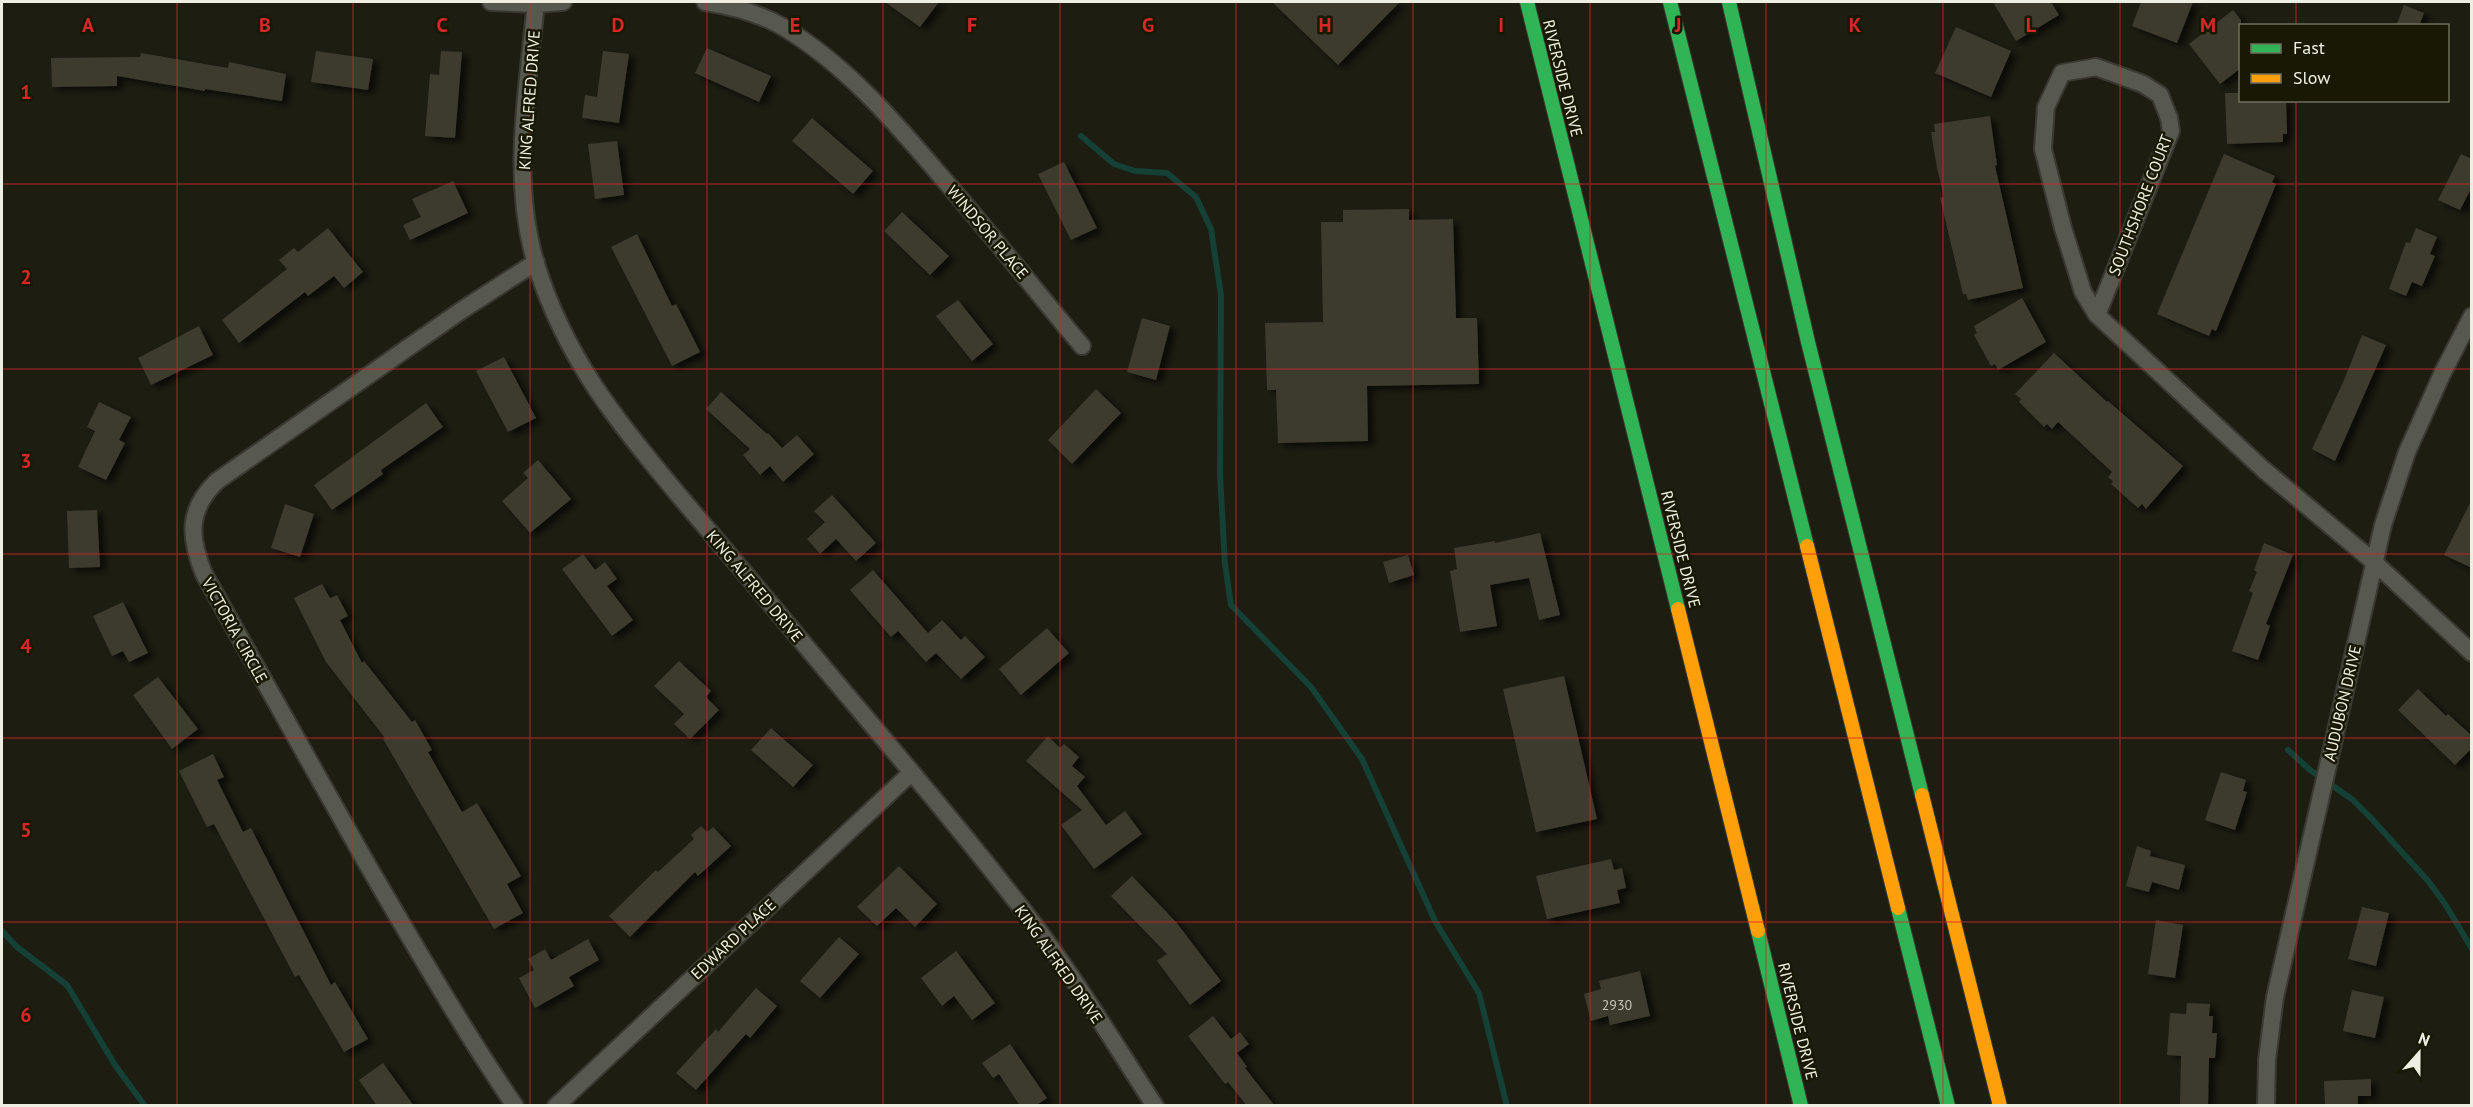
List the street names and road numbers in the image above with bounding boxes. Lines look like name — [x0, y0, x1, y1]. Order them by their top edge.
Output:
street label: RIVERSIDE DRIVE — [1539, 17, 1587, 139]
street label: KING ALFRED DRIVE — [514, 30, 544, 170]
street label: SOUTHSHORE COURT — [2104, 131, 2176, 278]
street label: WINDSOR PLACE — [943, 181, 1033, 283]
street label: RIVERSIDE DRIVE — [1657, 488, 1705, 610]
street label: KING ALFRED DRIVE — [702, 526, 808, 646]
street label: VICTORIA CIRCLE — [197, 573, 272, 686]
street label: AUDUBON DRIVE — [2319, 643, 2365, 763]
street label: EDWARD PLACE — [686, 894, 780, 984]
street label: KING ALFRED DRIVE — [1011, 901, 1107, 1027]
street label: RIVERSIDE DRIVE — [1774, 960, 1822, 1082]

